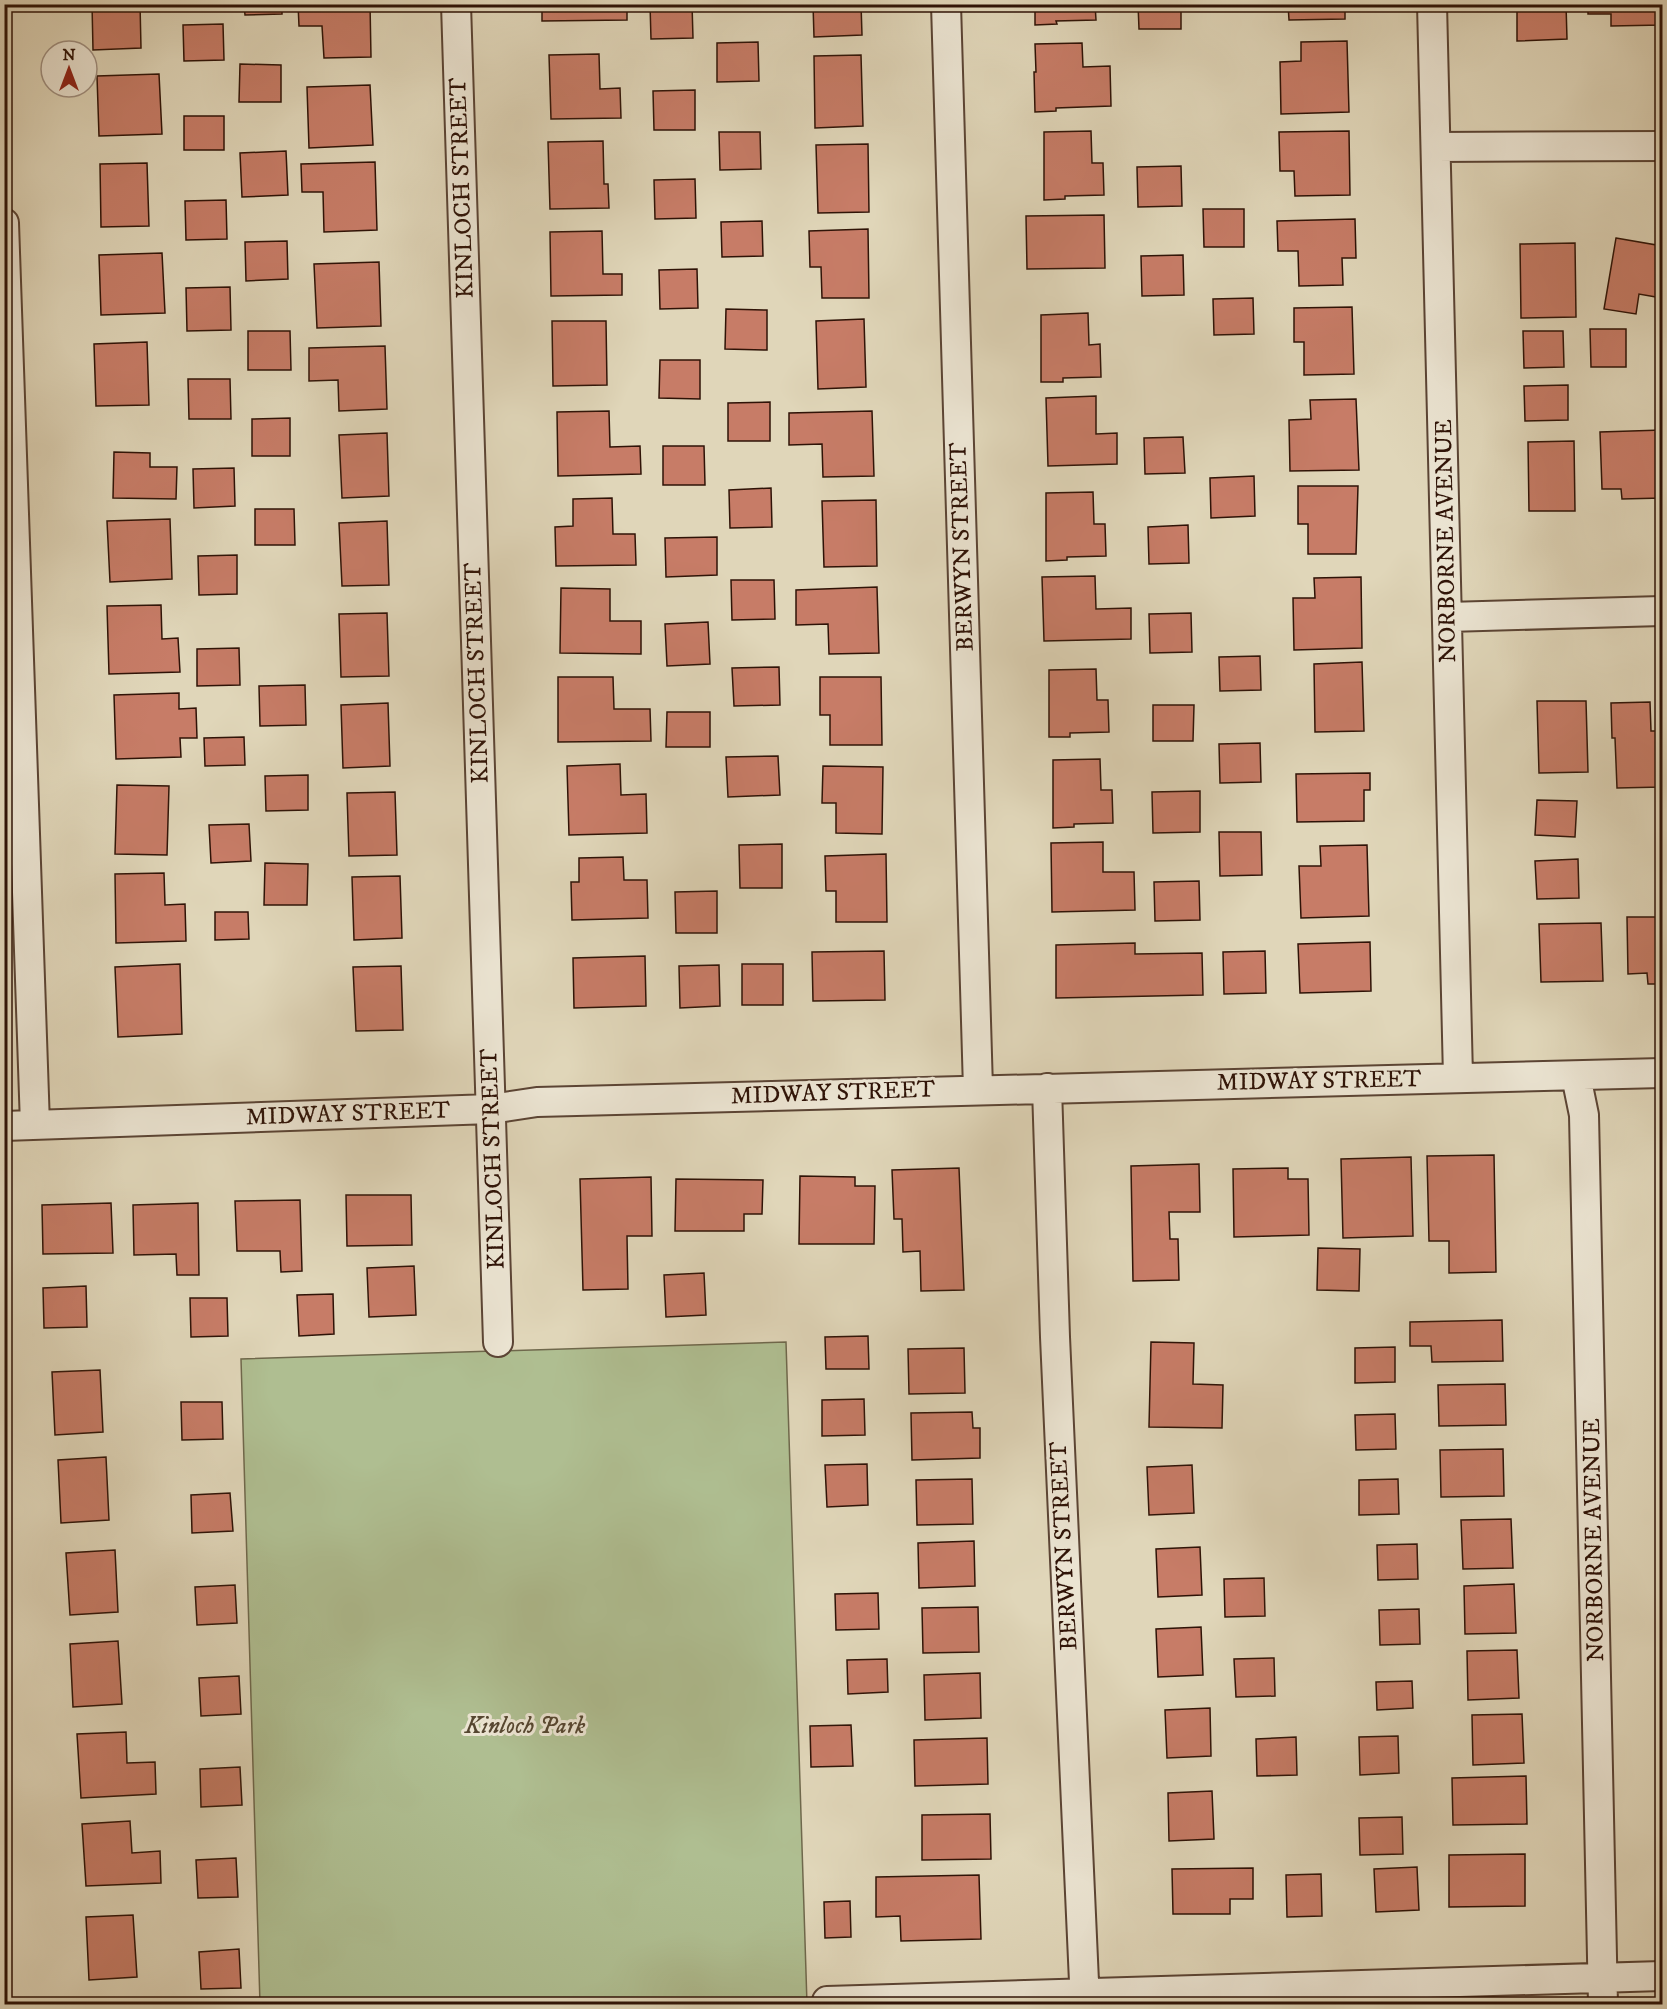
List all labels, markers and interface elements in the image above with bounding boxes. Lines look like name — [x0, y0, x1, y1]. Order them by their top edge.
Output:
north arrow — [39, 39, 99, 99]
text: N — [62, 45, 76, 65]
street label: KINLOCH STREET — [443, 77, 481, 299]
street label: NORBORNE AVENUE — [1429, 419, 1463, 663]
street label: BERWYN STREET — [943, 442, 981, 652]
street label: KINLOCH STREET — [458, 562, 496, 784]
street label: KINLOCH STREET — [474, 1048, 512, 1270]
street label: MIDWAY STREET — [1216, 1064, 1422, 1098]
street label: MIDWAY STREET — [730, 1074, 936, 1112]
street label: MIDWAY STREET — [245, 1095, 451, 1133]
street label: NORBORNE AVENUE — [1577, 1418, 1611, 1662]
street label: BERWYN STREET — [1044, 1441, 1084, 1651]
park label: Kinloch Park — [464, 1711, 585, 1741]

